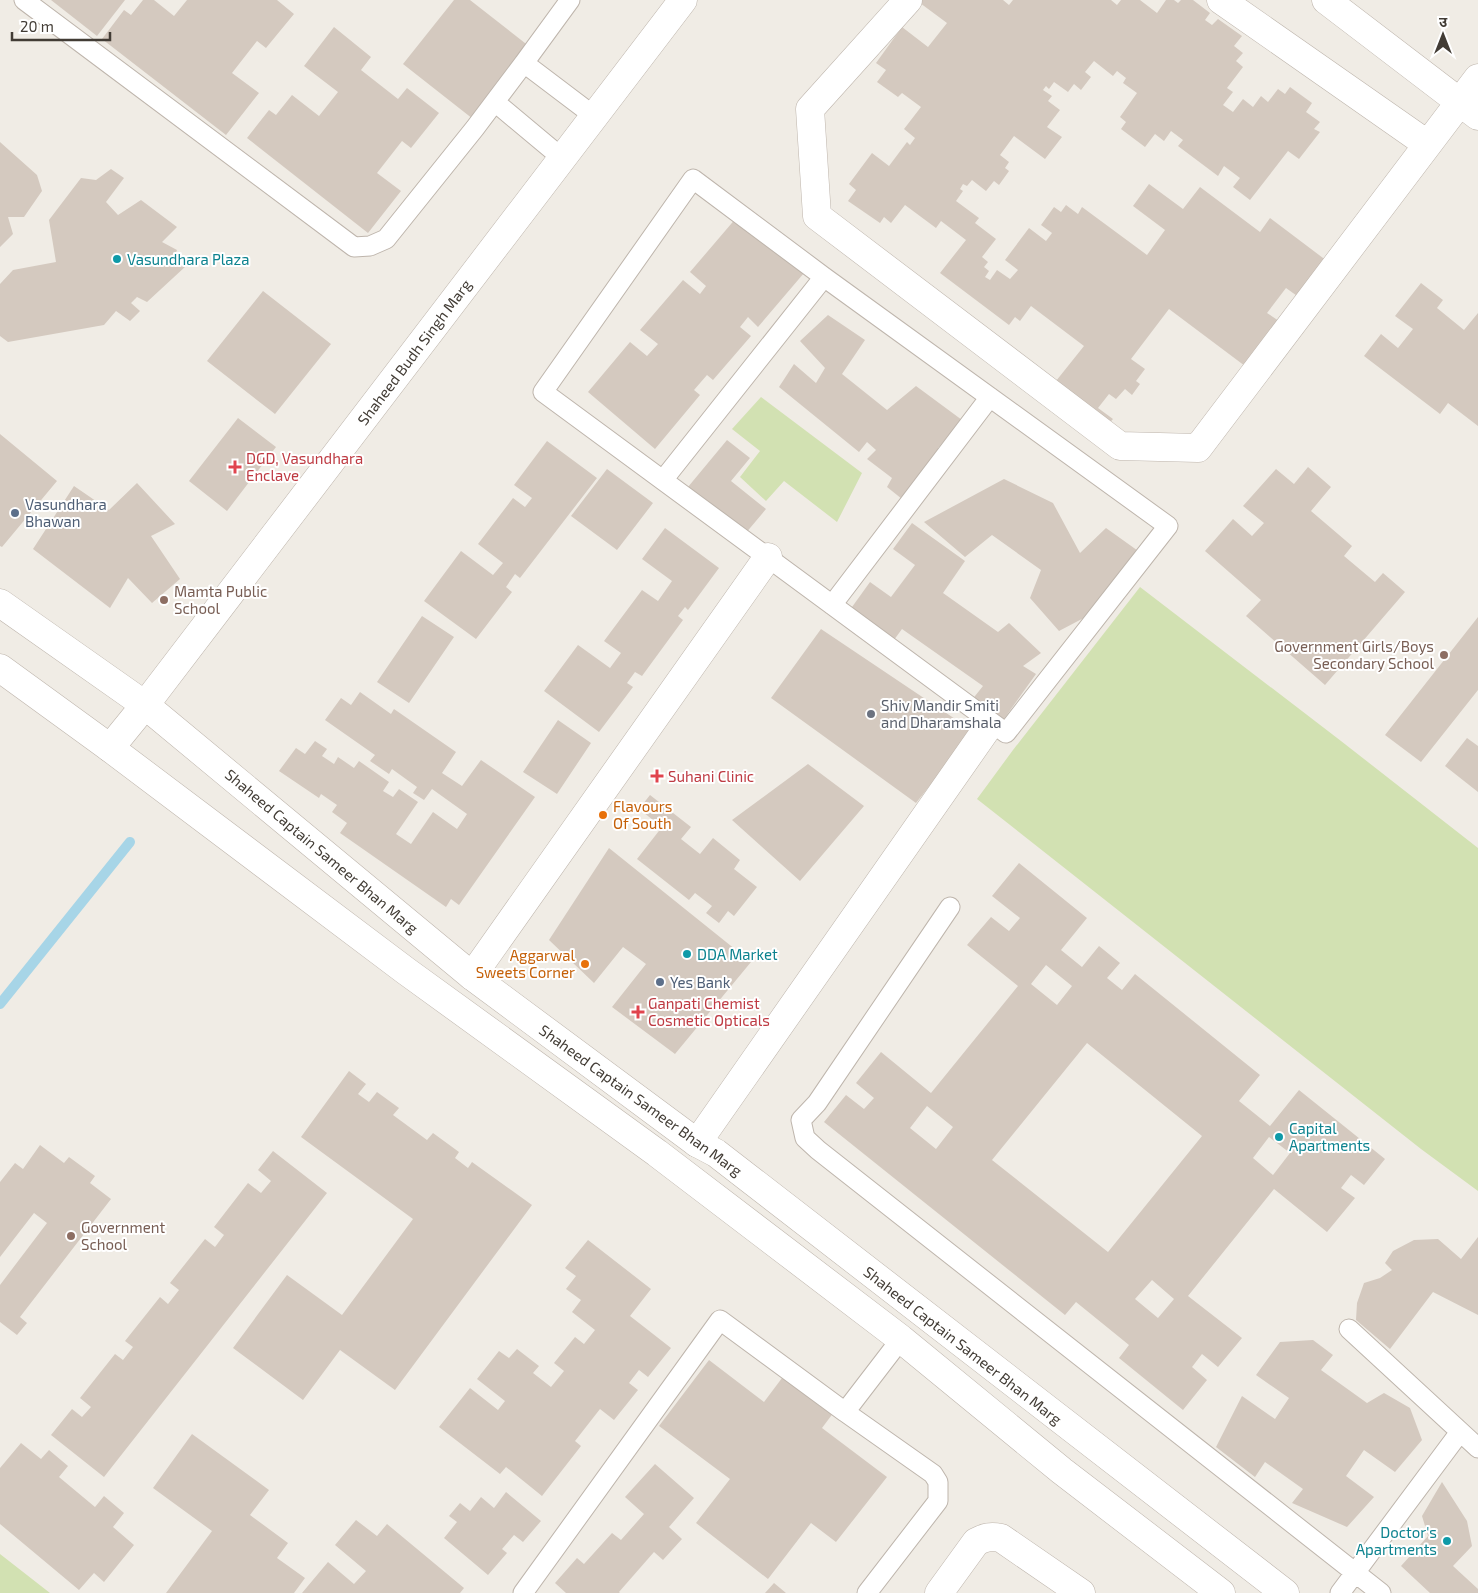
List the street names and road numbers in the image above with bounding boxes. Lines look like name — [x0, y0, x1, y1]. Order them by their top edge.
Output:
street label: Shaheed Budh Singh Marg — [353, 275, 475, 428]
street label: Shaheed Captain Sameer Bhan Marg — [222, 765, 423, 937]
street label: Shaheed Captain Sameer Bhan Marg — [536, 1020, 746, 1180]
street label: Shaheed Captain Sameer Bhan Marg — [860, 1262, 1066, 1428]

